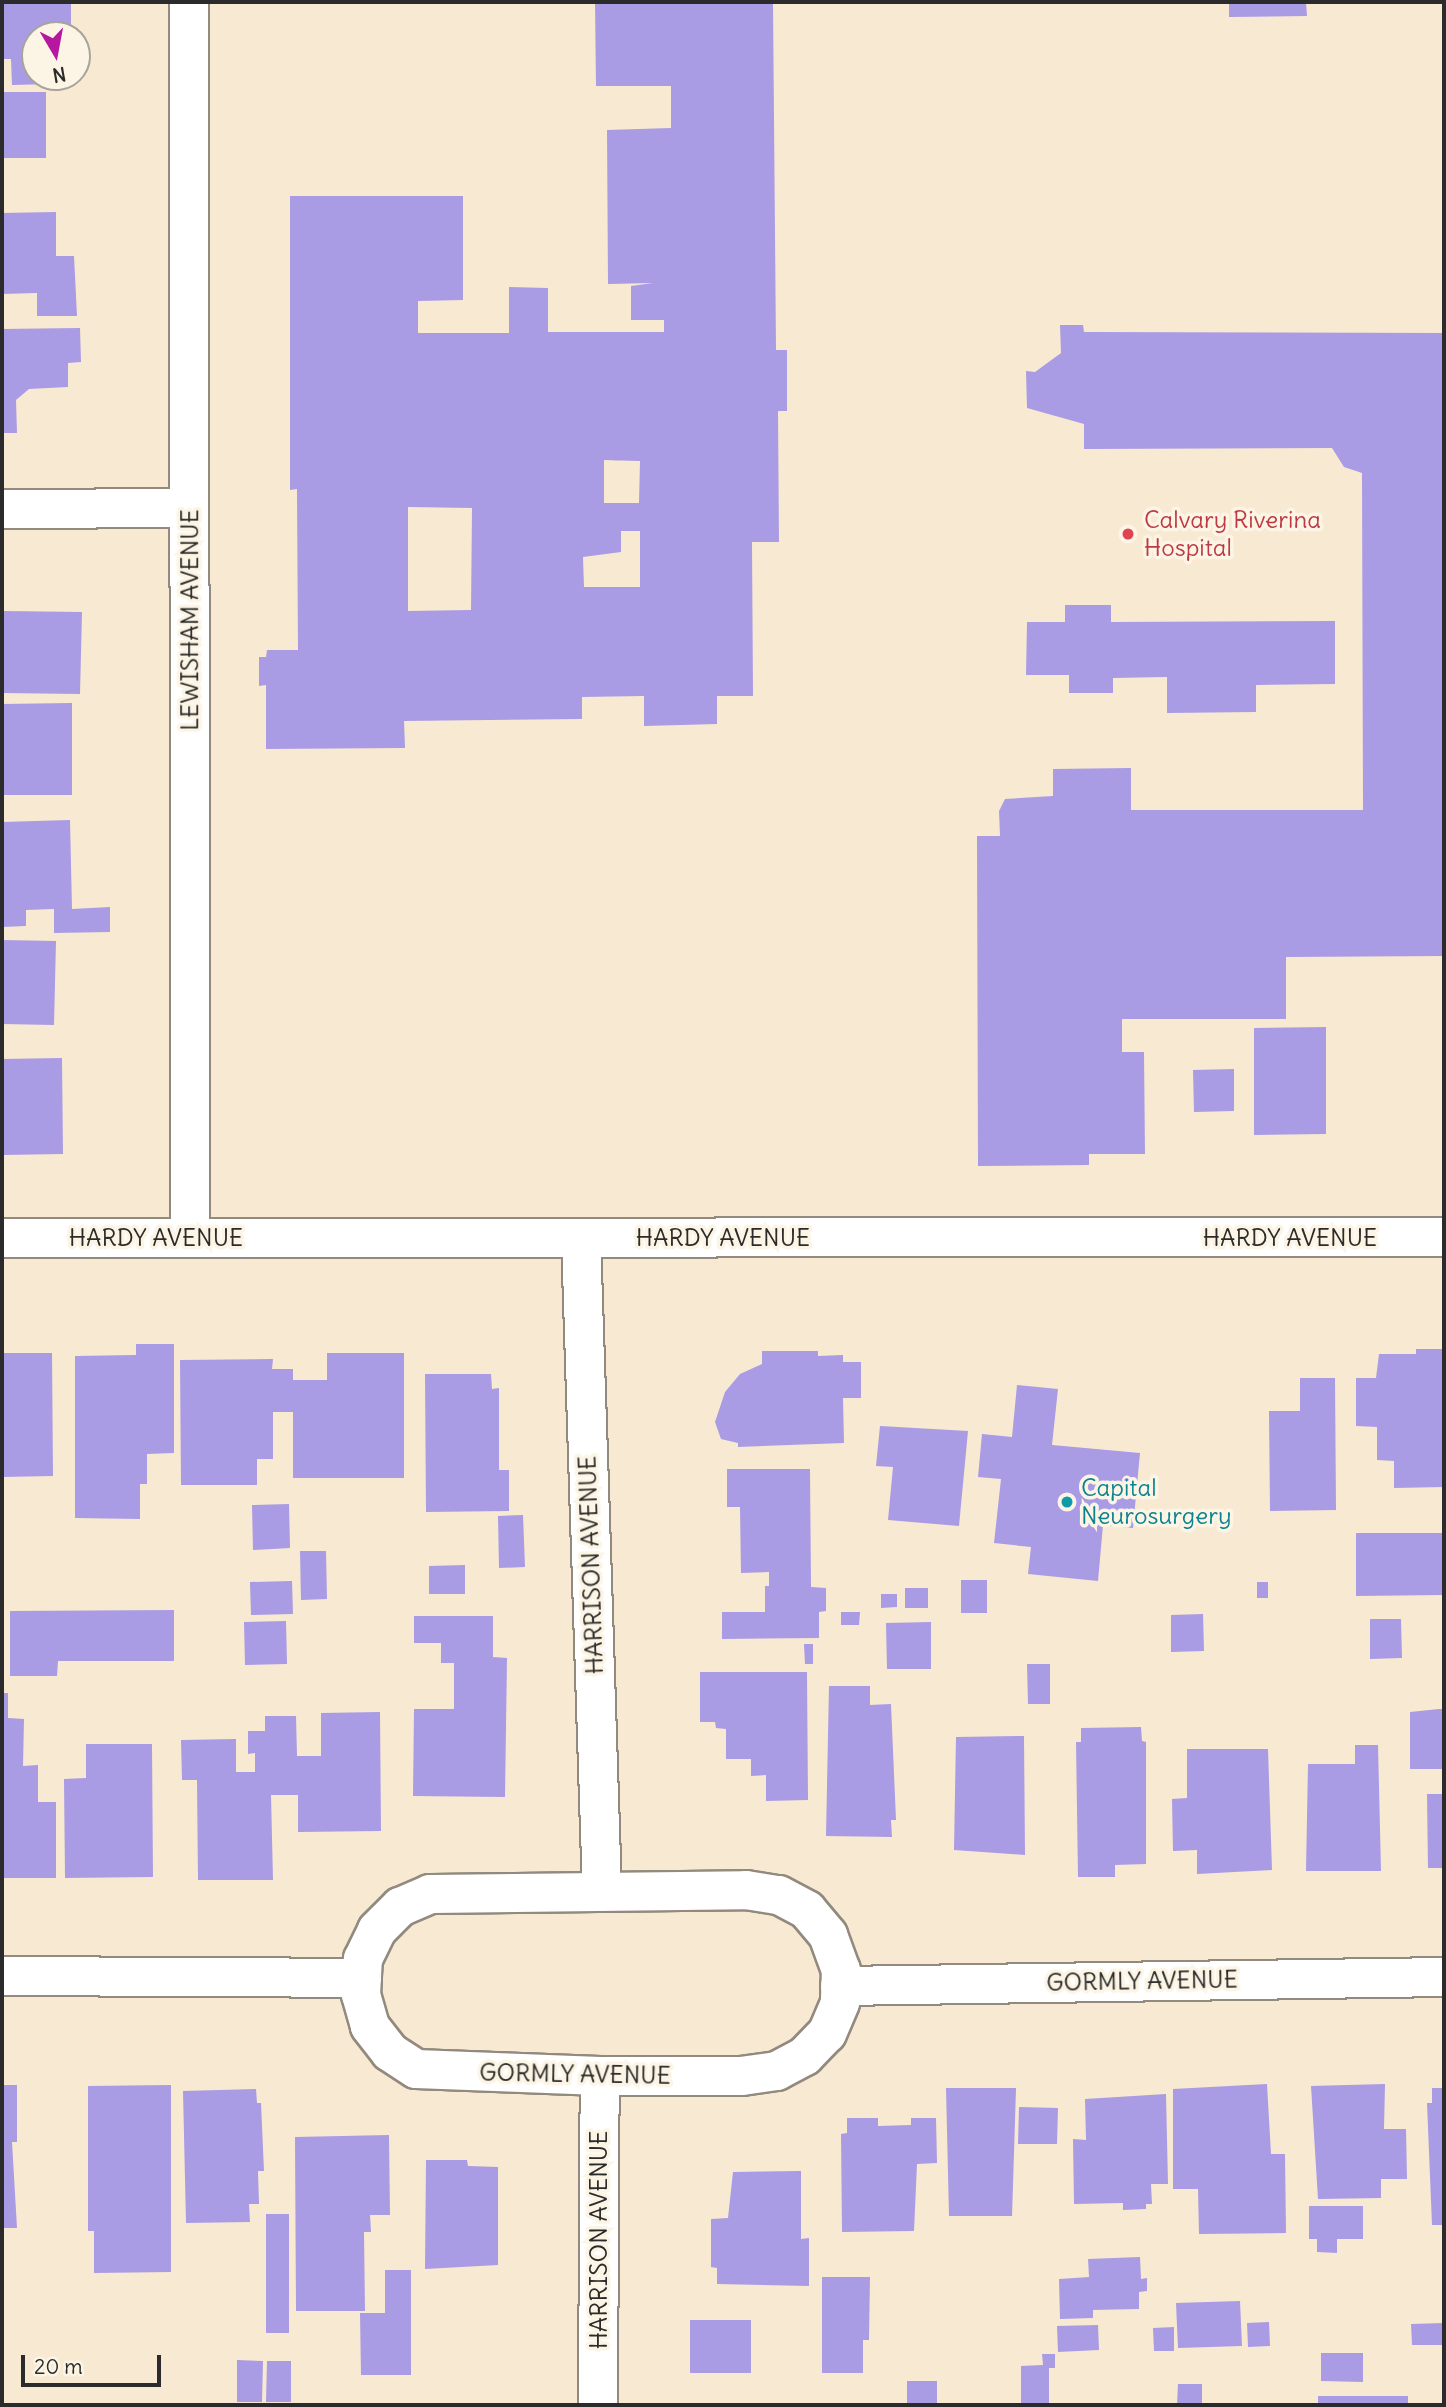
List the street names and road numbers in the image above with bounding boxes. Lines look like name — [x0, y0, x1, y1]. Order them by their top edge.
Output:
street label: LEWISHAM AVENUE — [176, 509, 204, 731]
street label: HARDY AVENUE — [69, 1224, 243, 1252]
street label: HARDY AVENUE — [636, 1224, 810, 1252]
street label: HARDY AVENUE — [1203, 1224, 1377, 1252]
street label: HARRISON AVENUE — [573, 1455, 609, 1675]
street label: GORMLY AVENUE — [1046, 1965, 1238, 1997]
street label: GORMLY AVENUE — [479, 2058, 671, 2090]
street label: HARRISON AVENUE — [585, 2131, 613, 2349]

